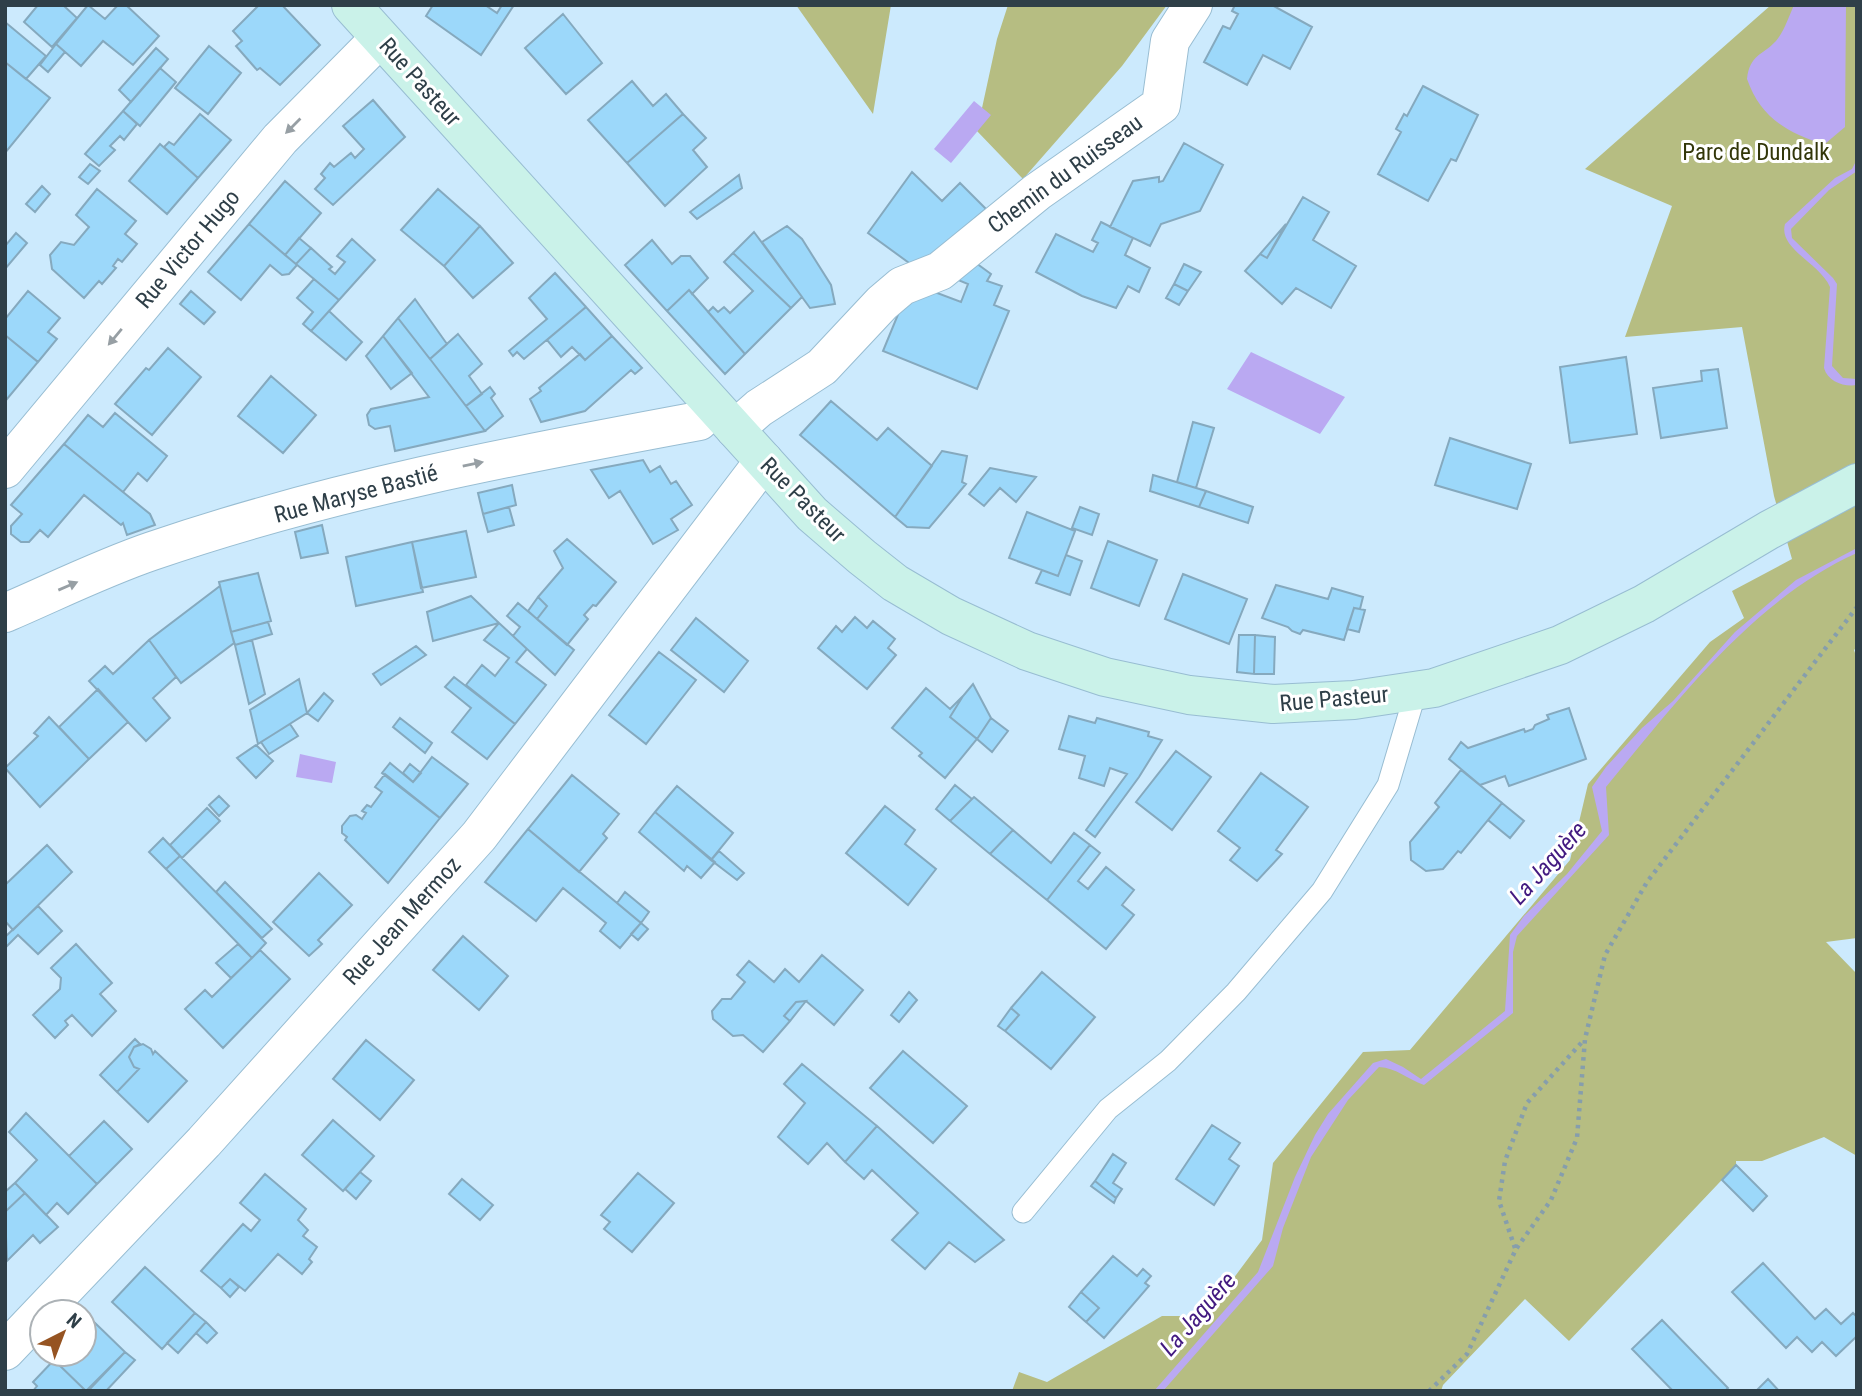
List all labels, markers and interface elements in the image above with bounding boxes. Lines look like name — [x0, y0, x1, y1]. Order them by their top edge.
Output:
street label: Rue Pasteur — [373, 32, 467, 132]
street label: Chemin du Ruisseau — [983, 109, 1147, 239]
one-way arrow — [285, 117, 301, 134]
park label: Parc de Dundalk — [1682, 139, 1830, 166]
street label: Rue Victor Hugo — [130, 184, 246, 314]
one-way arrow — [107, 328, 122, 346]
street label: Rue Pasteur — [755, 452, 851, 548]
one-way arrow — [462, 458, 484, 469]
street label: Rue Maryse Bastié — [271, 459, 441, 529]
one-way arrow — [58, 581, 79, 592]
street label: Rue Pasteur — [1278, 681, 1390, 717]
water label: La Jaguère — [1504, 816, 1592, 910]
street label: Rue Jean Mermoz — [338, 852, 466, 990]
water label: La Jaguère — [1154, 1266, 1242, 1361]
north arrow — [28, 1298, 98, 1368]
text: N — [62, 1308, 86, 1333]

